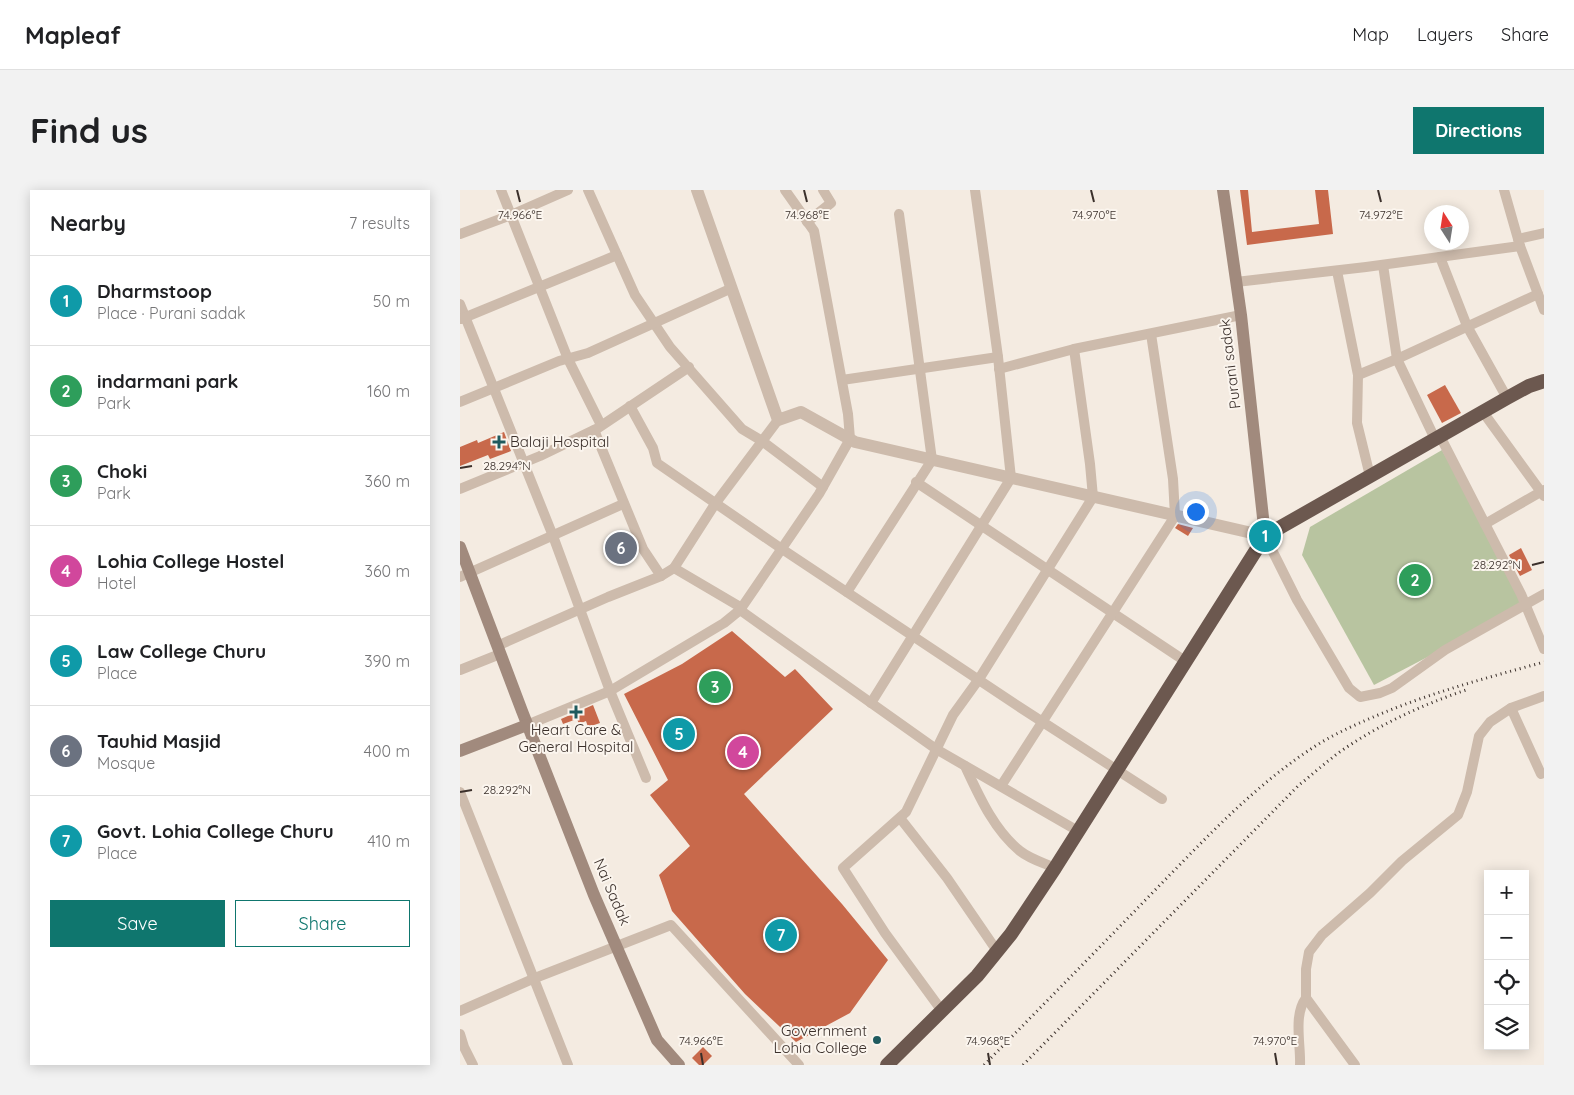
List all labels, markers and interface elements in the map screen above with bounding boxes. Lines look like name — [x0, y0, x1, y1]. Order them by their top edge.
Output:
text: Mapleaf — [25, 20, 121, 50]
text: Map — [1352, 23, 1389, 46]
text: Layers — [1417, 23, 1473, 46]
text: Share — [1501, 23, 1549, 46]
button: Directions — [1413, 107, 1544, 154]
text: Find us — [30, 108, 148, 152]
north arrow — [1424, 205, 1469, 250]
text: 74.966°E — [498, 207, 542, 222]
text: 74.968°E — [785, 207, 829, 222]
text: 74.970°E — [1072, 207, 1116, 222]
text: 74.972°E — [1359, 207, 1403, 222]
text: Nearby — [50, 210, 126, 236]
text: 7 results — [349, 213, 410, 233]
text: Dharmstoop — [97, 279, 212, 303]
text: 1 — [63, 291, 69, 311]
text: 50 m — [373, 291, 410, 311]
text: Place · Purani sadak — [97, 303, 246, 323]
street label: Purani sadak — [1215, 318, 1244, 410]
text: indarmani park — [97, 369, 238, 393]
text: 2 — [61, 381, 71, 401]
text: 160 m — [367, 381, 410, 401]
text: Park — [97, 393, 131, 413]
place label: Balaji Hospital — [510, 432, 610, 451]
marker: Balaji Hospital — [492, 435, 506, 449]
text: 28.294°N — [483, 458, 531, 473]
text: Choki — [97, 459, 147, 483]
text: 3 — [62, 471, 70, 491]
text: 360 m — [365, 471, 410, 491]
text: Park — [97, 483, 131, 503]
your location — [1183, 499, 1209, 525]
pin: 1 — [1249, 517, 1281, 555]
pin: 6 — [605, 529, 637, 567]
text: Lohia College Hostel — [97, 549, 284, 573]
text: 28.292°N — [1473, 557, 1521, 572]
text: 4 — [61, 561, 71, 581]
text: 360 m — [365, 561, 410, 581]
pin: 2 — [1399, 561, 1431, 599]
text: Hotel — [97, 573, 136, 593]
text: Law College Churu — [97, 639, 266, 663]
text: 5 — [61, 651, 71, 671]
text: 390 m — [364, 651, 410, 671]
text: Place — [97, 663, 137, 683]
pin: 3 — [699, 668, 731, 706]
marker: Heart Care & General Hospital — [569, 705, 583, 719]
pin: 5 — [663, 715, 695, 753]
place label: Heart Care & General Hospital — [518, 720, 634, 756]
text: Tauhid Masjid — [97, 729, 221, 753]
pin: 4 — [727, 733, 759, 771]
text: 6 — [62, 741, 70, 761]
text: 400 m — [364, 741, 410, 761]
text: Mosque — [97, 753, 155, 773]
text: 28.292°N — [483, 782, 531, 797]
text: Govt. Lohia College Churu — [97, 819, 334, 843]
text: 7 — [62, 831, 70, 851]
text: 410 m — [367, 831, 410, 851]
text: Place — [97, 843, 137, 863]
street label: Nai Sadak — [590, 855, 635, 928]
map controls — [1484, 870, 1529, 1050]
button: + — [1484, 870, 1529, 915]
button: Save — [50, 900, 225, 947]
button: Share — [235, 900, 410, 947]
button: − — [1484, 915, 1529, 960]
pin: 7 — [765, 916, 797, 954]
button: locate — [1484, 960, 1529, 1005]
button: layers — [1484, 1005, 1529, 1050]
place label: Government Lohia College — [774, 1021, 867, 1057]
text: 74.966°E — [679, 1033, 723, 1048]
text: 74.968°E — [966, 1033, 1010, 1048]
text: 74.970°E — [1253, 1033, 1297, 1048]
marker: Government Lohia College — [871, 1034, 883, 1046]

